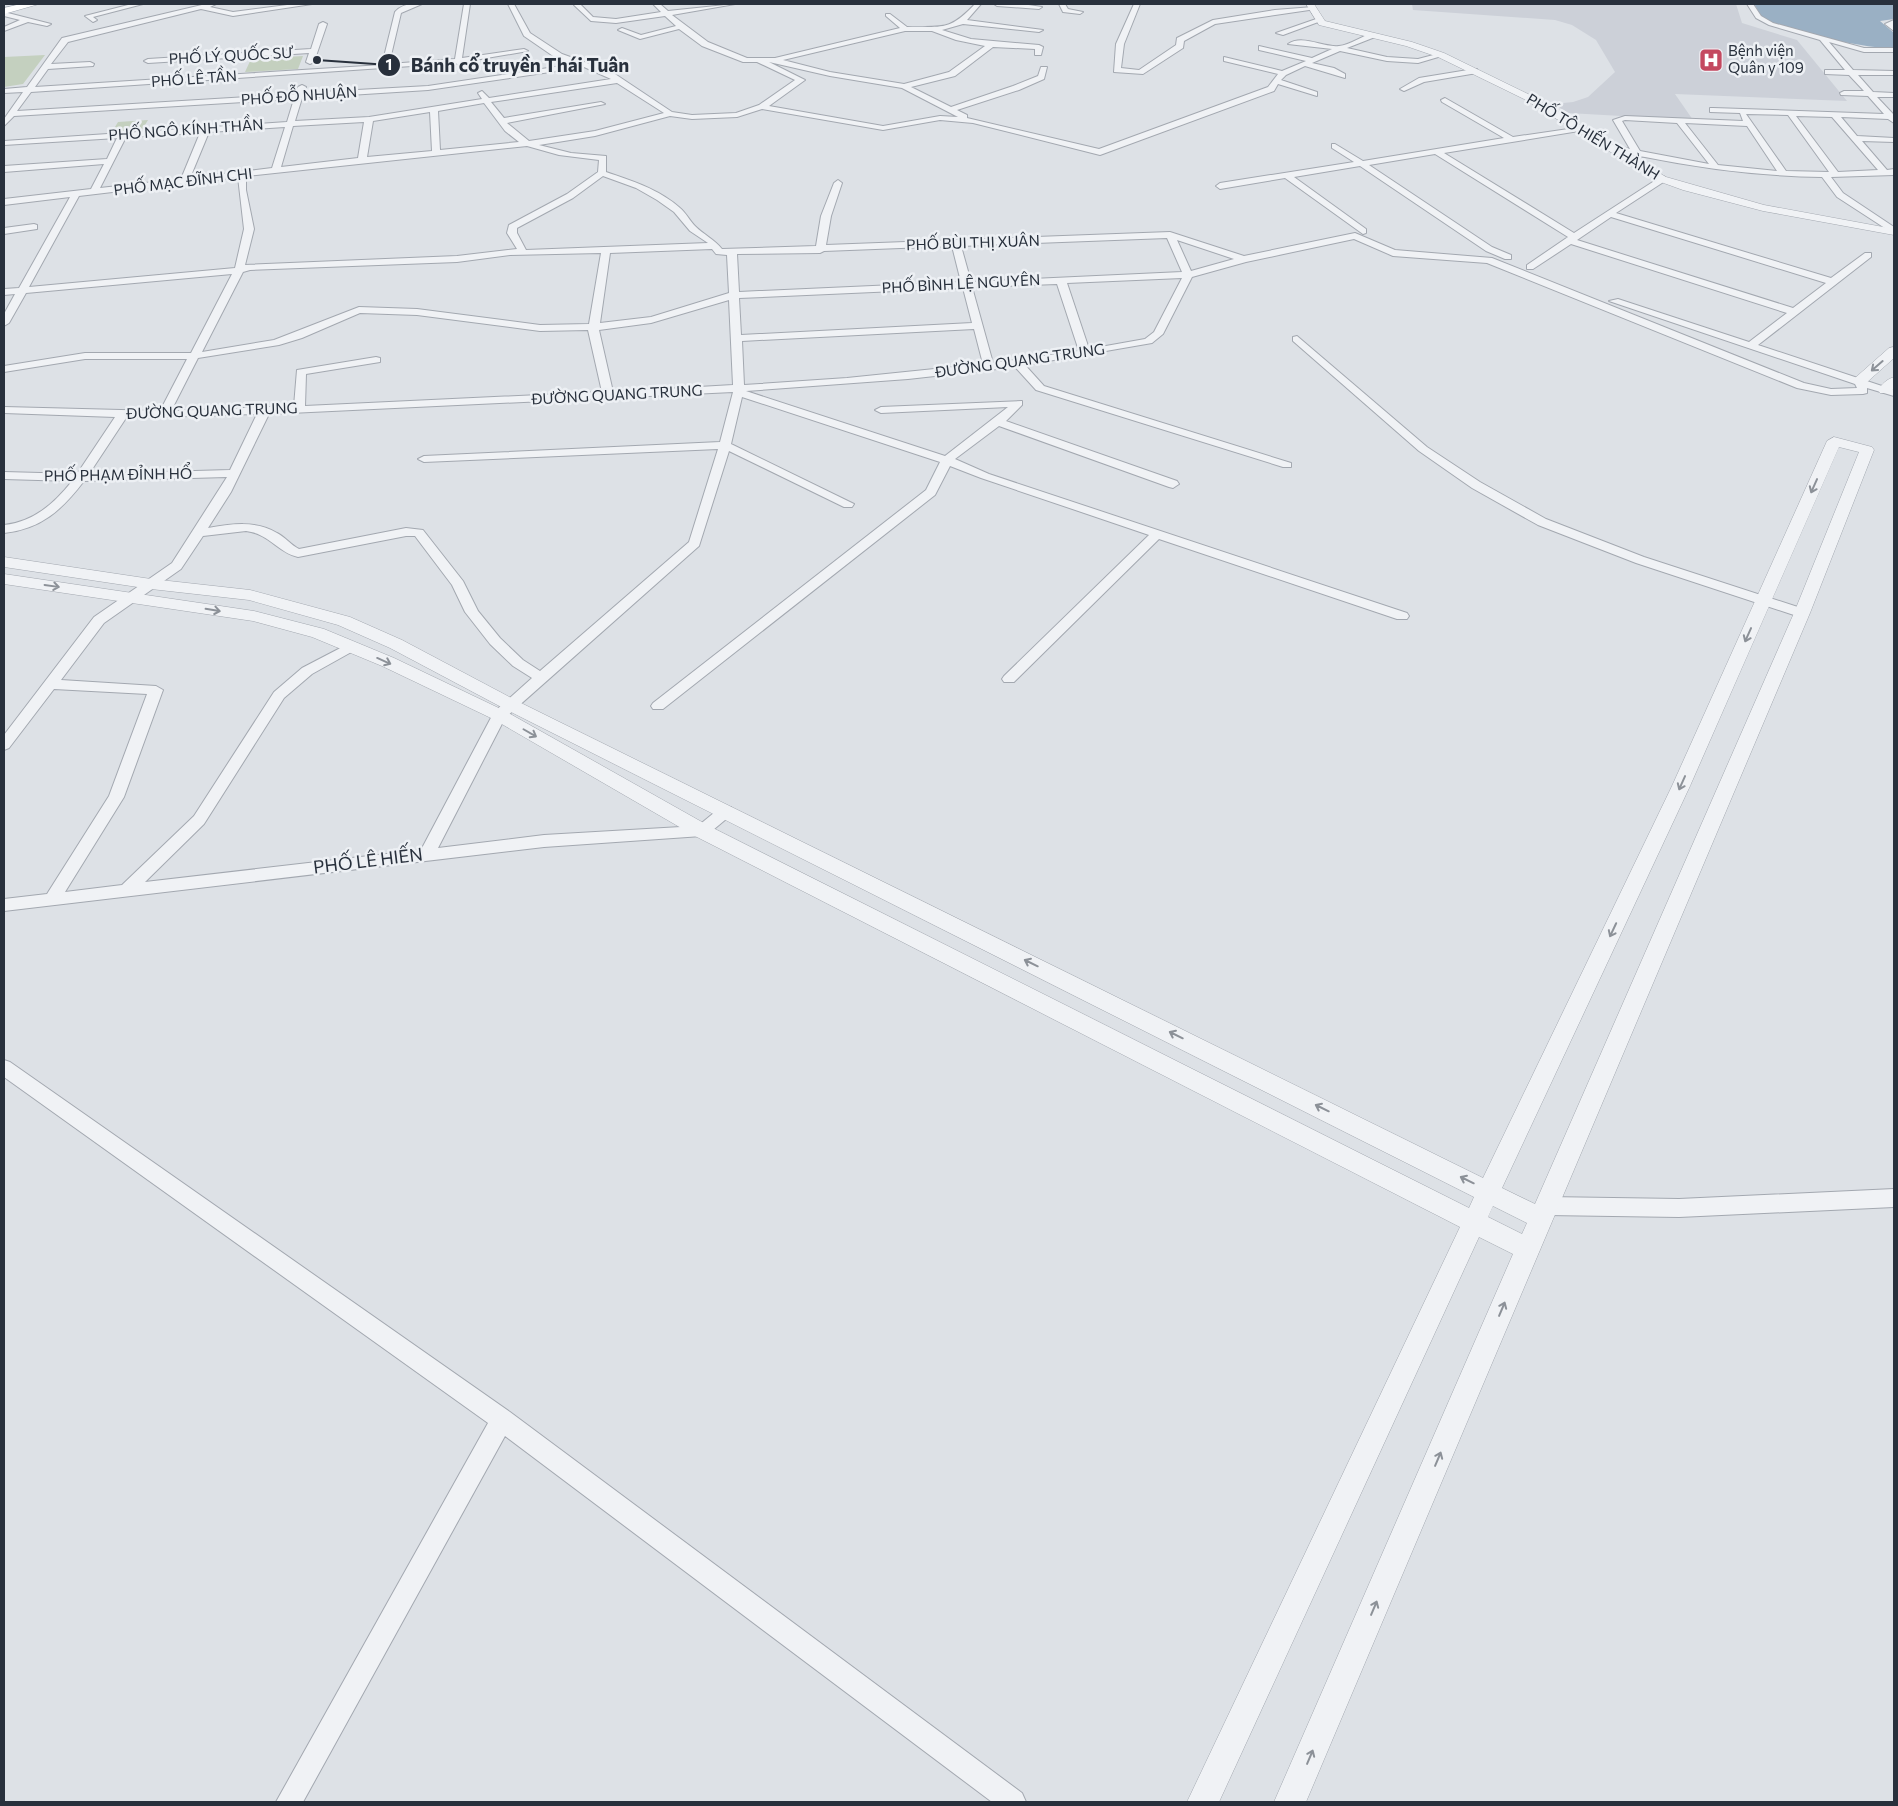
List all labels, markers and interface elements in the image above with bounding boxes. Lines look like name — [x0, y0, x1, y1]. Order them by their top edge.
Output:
street label: PHỐ LÝ QUỐC SƯ — [168, 40, 294, 67]
place label: Bệnh viện Quân y 109 — [1728, 41, 1804, 76]
hospital icon: Bệnh viện Quân y 109 — [1698, 47, 1724, 73]
callout: Bánh cổ truyền Thái Tuân — [376, 48, 640, 82]
text: Bánh cổ truyền Thái Tuân — [411, 52, 629, 76]
text: 1 — [386, 55, 392, 73]
street label: PHỐ LÊ TẦN — [150, 63, 238, 90]
street label: PHỐ ĐỖ NHUẬN — [240, 79, 358, 108]
street label: PHỐ TÔ HIẾN THÀNH — [1524, 87, 1665, 183]
street label: PHỐ NGÔ KÍNH THẦN — [108, 112, 264, 143]
street label: PHỐ MẠC ĐĨNH CHI — [112, 161, 253, 198]
street label: PHỐ BÙI THỊ XUÂN — [906, 228, 1040, 253]
street label: PHỐ BÌNH LỆ NGUYÊN — [881, 267, 1041, 296]
street label: ĐƯỜNG QUANG TRUNG — [933, 338, 1106, 381]
one-way arrow — [1871, 361, 1884, 372]
street label: ĐƯỜNG QUANG TRUNG — [530, 380, 703, 408]
street label: ĐƯỜNG QUANG TRUNG — [125, 397, 298, 422]
street label: PHỐ PHẠM ĐỈNH HỔ — [44, 461, 192, 484]
one-way arrow — [1808, 478, 1818, 493]
one-way arrow — [44, 581, 60, 591]
one-way arrow — [204, 605, 220, 615]
one-way arrow — [1743, 627, 1753, 642]
one-way arrow — [376, 657, 391, 667]
one-way arrow — [522, 729, 537, 738]
one-way arrow — [1677, 775, 1687, 790]
street label: PHỐ LÊ HIẾN — [312, 840, 424, 878]
one-way arrow — [1608, 922, 1617, 937]
one-way arrow — [1023, 958, 1038, 968]
one-way arrow — [1169, 1030, 1184, 1040]
one-way arrow — [1314, 1103, 1329, 1113]
one-way arrow — [1460, 1175, 1475, 1184]
one-way arrow — [1497, 1302, 1507, 1317]
one-way arrow — [1433, 1452, 1443, 1467]
one-way arrow — [1369, 1601, 1379, 1616]
one-way arrow — [1306, 1750, 1315, 1765]

